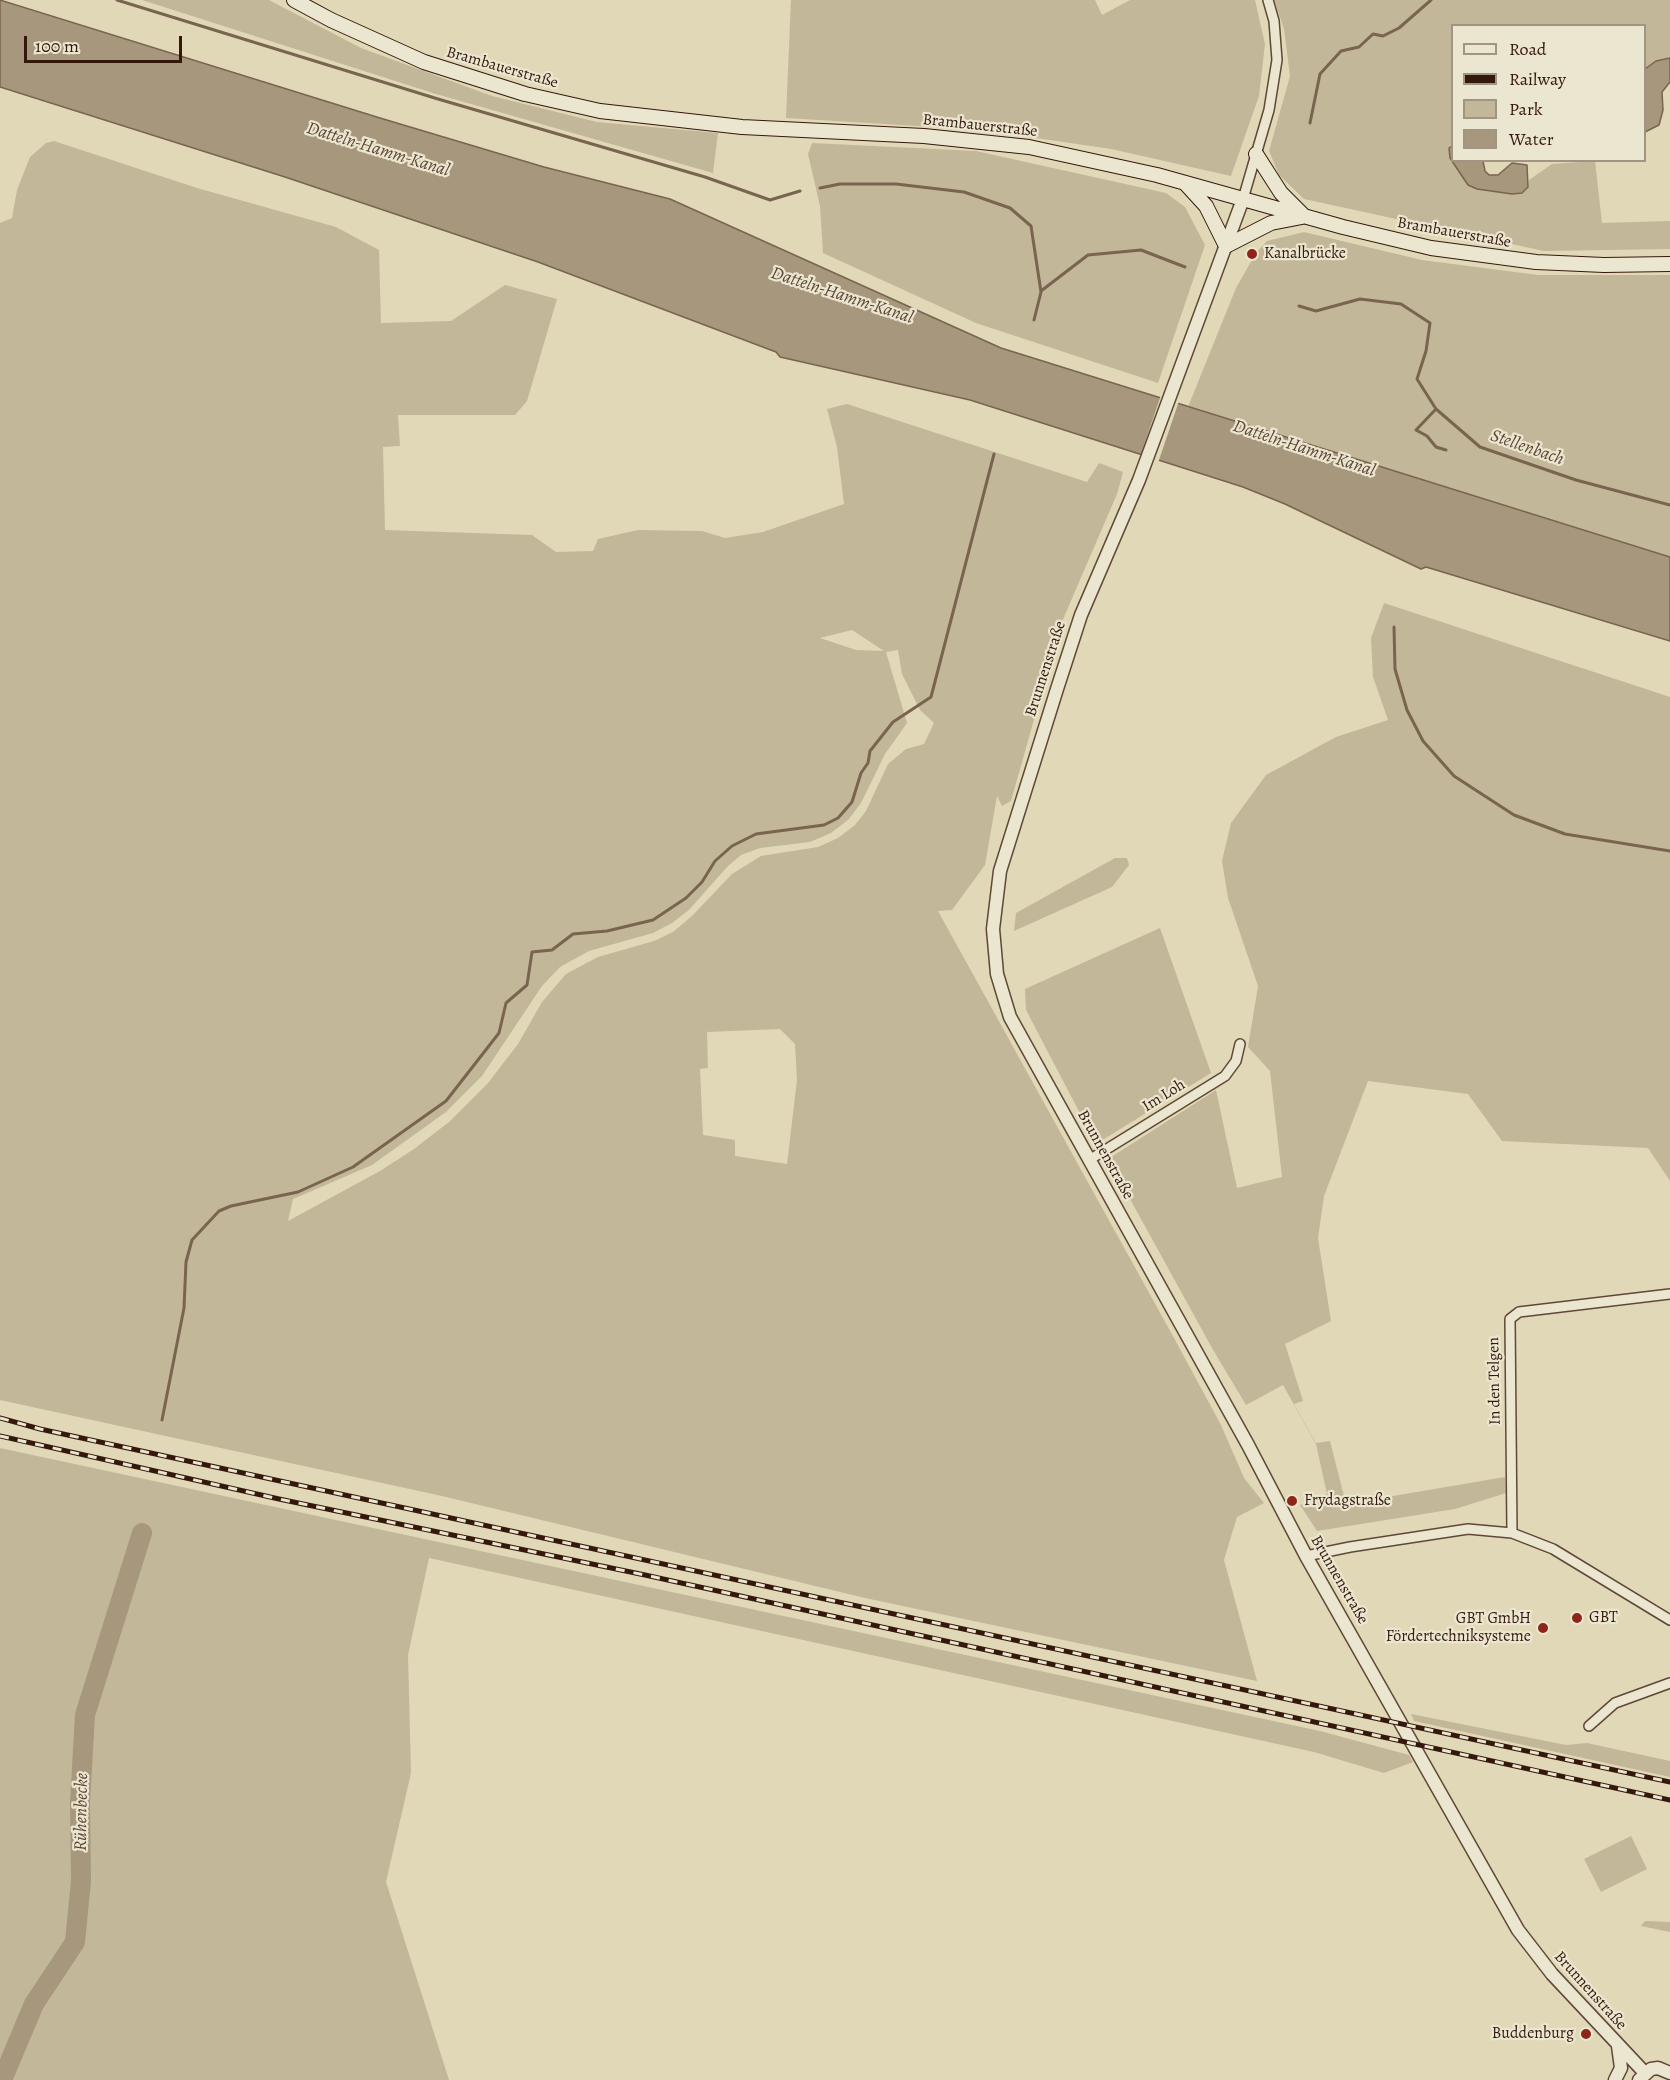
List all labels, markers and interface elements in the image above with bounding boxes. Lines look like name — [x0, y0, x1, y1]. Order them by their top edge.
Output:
scale bar — [27, 24, 184, 62]
legend — [1451, 24, 1646, 162]
text: 100 m — [35, 34, 79, 58]
text: Road — [1509, 37, 1546, 61]
street label: Brambauerstraße — [444, 43, 560, 93]
text: Railway — [1509, 67, 1566, 91]
text: Park — [1509, 97, 1543, 121]
street label: Brambauerstraße — [922, 110, 1038, 142]
water label: Datteln-Hamm-Kanal — [304, 118, 452, 182]
text: Water — [1509, 127, 1554, 151]
street label: Brambauerstraße — [1395, 214, 1513, 252]
place label: Kanalbrücke — [1264, 244, 1346, 264]
marker: Kanalbrücke — [1245, 247, 1259, 261]
water label: Datteln-Hamm-Kanal — [768, 263, 916, 329]
water label: Datteln-Hamm-Kanal — [1230, 416, 1378, 482]
water label: Stellenbach — [1487, 425, 1567, 471]
street label: Brunnenstraße — [1022, 619, 1070, 719]
street label: Im Loh — [1139, 1075, 1189, 1117]
street label: Brunnenstraße — [1073, 1107, 1137, 1203]
street label: In den Telgen — [1485, 1337, 1505, 1425]
place label: Frydagstraße — [1304, 1491, 1391, 1511]
marker: Frydagstraße — [1285, 1494, 1299, 1508]
street label: Brunnenstraße — [1306, 1532, 1372, 1628]
place label: GBT — [1589, 1608, 1618, 1628]
place label: GBT GmbH Fördertechniksysteme — [1386, 1609, 1531, 1647]
marker: GBT — [1570, 1611, 1584, 1625]
marker: GBT GmbH Fördertechniksysteme — [1536, 1621, 1550, 1635]
water label: Rühenbecke — [71, 1773, 93, 1851]
street label: Brunnenstraße — [1550, 1948, 1630, 2034]
place label: Buddenburg — [1492, 2024, 1574, 2044]
marker: Buddenburg — [1579, 2027, 1593, 2041]

